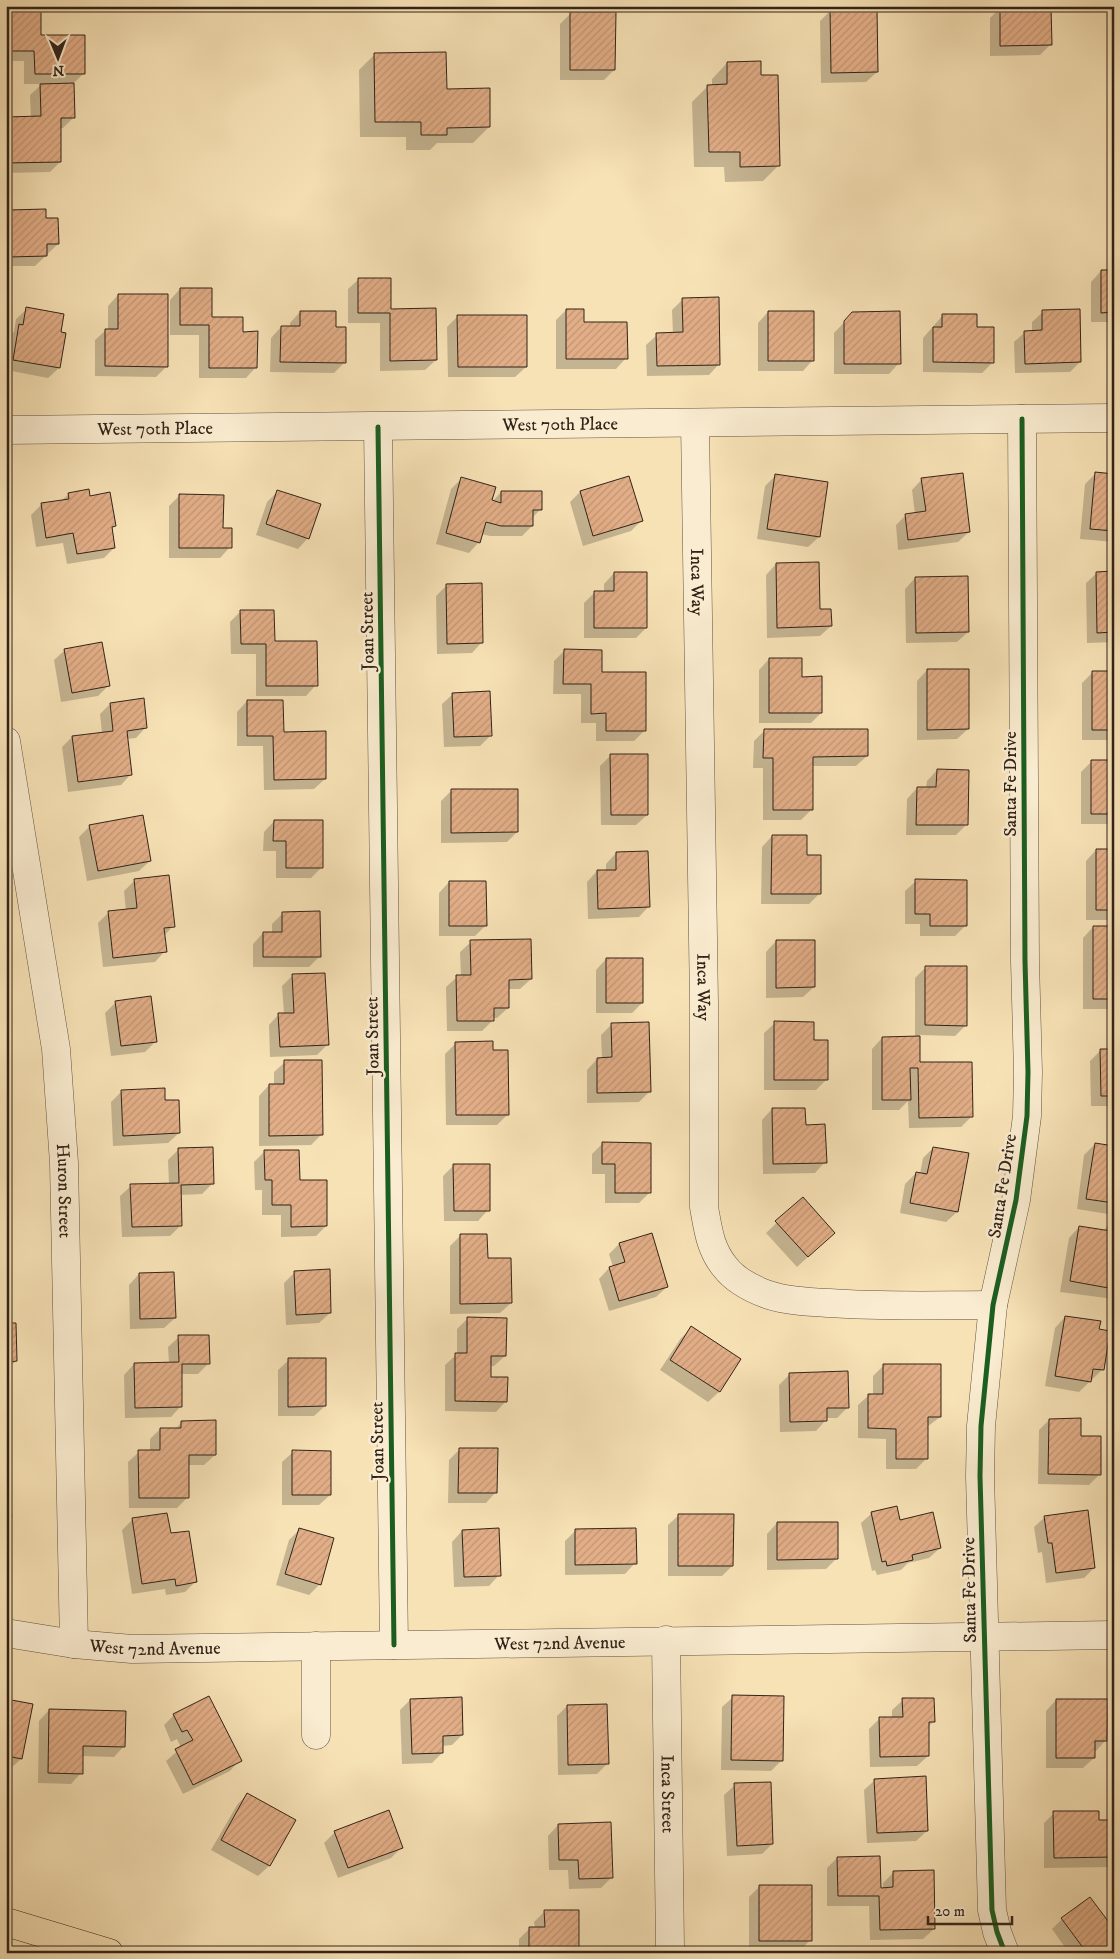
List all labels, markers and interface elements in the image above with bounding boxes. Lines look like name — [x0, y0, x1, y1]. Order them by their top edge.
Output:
north arrow — [32, 32, 82, 82]
text: N — [52, 61, 64, 79]
street label: West 70th Place — [501, 413, 618, 437]
street label: West 70th Place — [96, 418, 213, 441]
street label: Inca Way — [685, 548, 708, 616]
street label: Joan Street — [356, 591, 380, 673]
street label: Santa Fe Drive — [1000, 731, 1022, 837]
street label: Inca Way — [691, 953, 714, 1021]
street label: Joan Street — [361, 996, 385, 1078]
street label: Santa Fe Drive — [984, 1132, 1022, 1240]
street label: Huron Street — [51, 1143, 76, 1239]
street label: Joan Street — [366, 1401, 390, 1483]
street label: Santa Fe Drive — [958, 1537, 982, 1643]
street label: West 72nd Avenue — [493, 1632, 626, 1656]
street label: West 72nd Avenue — [87, 1635, 221, 1661]
street label: Inca Street — [655, 1755, 679, 1834]
scale bar — [928, 1894, 1011, 1926]
text: 20 m — [935, 1902, 965, 1921]

